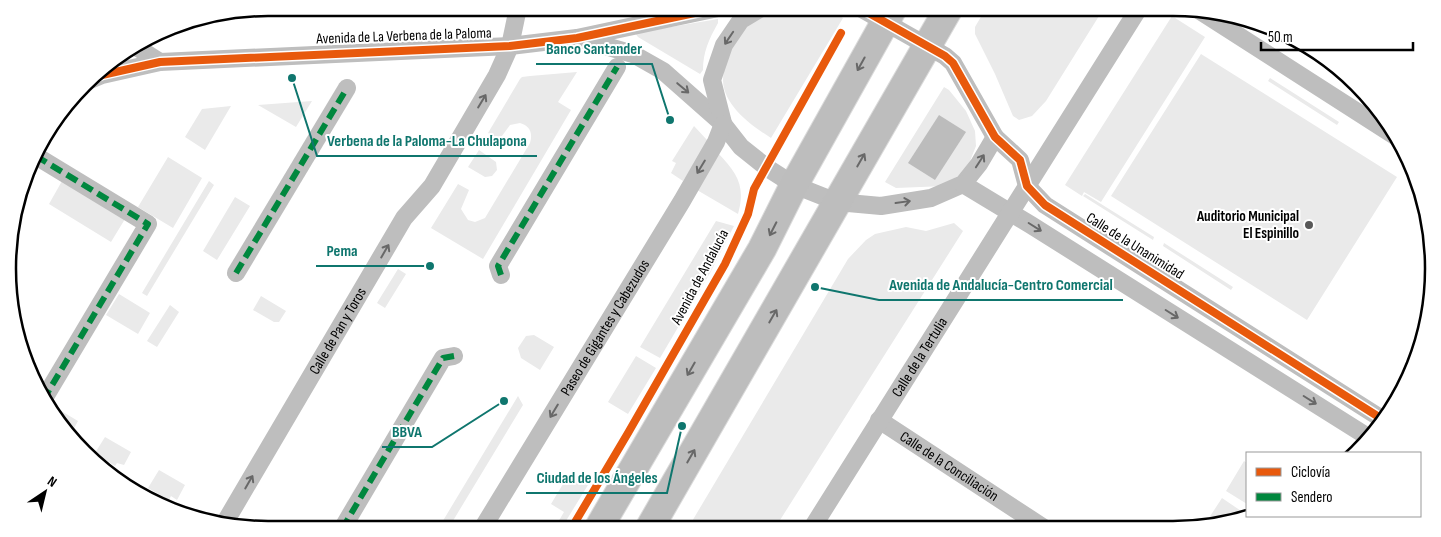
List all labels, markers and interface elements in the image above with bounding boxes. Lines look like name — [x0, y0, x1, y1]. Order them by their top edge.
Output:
scale bar — [1261, 20, 1414, 52]
street label: Avenida de La Verbena de la Paloma — [315, 23, 492, 49]
text: 50 m — [1268, 28, 1293, 47]
one-way arrow — [724, 31, 734, 45]
callout: Banco Santander — [536, 33, 652, 64]
text: Banco Santander — [546, 40, 642, 59]
one-way arrow — [856, 57, 866, 72]
one-way arrow — [676, 82, 689, 93]
one-way arrow — [478, 94, 488, 108]
callout: Verbena de la Paloma-La Chulapona — [317, 125, 537, 156]
text: Verbena de la Paloma-La Chulapona — [327, 132, 527, 151]
one-way arrow — [857, 154, 867, 168]
one-way arrow — [975, 155, 985, 169]
one-way arrow — [696, 160, 706, 174]
one-way arrow — [894, 197, 910, 207]
place label: Auditorio Municipal El Espinillo — [1196, 207, 1299, 243]
street label: Calle de la Unanimidad — [1082, 208, 1188, 284]
marker: Auditorio Municipal El Espinillo — [1303, 219, 1315, 231]
one-way arrow — [768, 221, 777, 236]
one-way arrow — [1027, 223, 1041, 233]
street label: Avenida de Andalucía — [666, 226, 733, 329]
callout: Pema — [316, 235, 367, 266]
text: Pema — [326, 242, 358, 261]
one-way arrow — [380, 244, 390, 259]
street label: Paseo de Gigantes y Cabezudos — [556, 256, 654, 399]
callout: Avenida de Andalucía-Centro Comercial — [879, 269, 1123, 300]
text: Avenida de Andalucía-Centro Comercial — [888, 276, 1113, 295]
street label: Calle de Pan y Toros — [305, 284, 370, 378]
one-way arrow — [768, 309, 778, 323]
one-way arrow — [1165, 309, 1179, 319]
street label: Calle de la Tertulia — [887, 313, 952, 400]
one-way arrow — [686, 362, 696, 376]
one-way arrow — [1302, 395, 1316, 405]
one-way arrow — [549, 404, 559, 418]
callout: BBVA — [382, 416, 432, 447]
text: BBVA — [392, 423, 422, 442]
street label: Calle de la Conciliación — [896, 427, 1002, 505]
one-way arrow — [687, 450, 697, 464]
legend — [1246, 452, 1421, 517]
callout: Ciudad de los Ángeles — [526, 462, 667, 493]
text: Ciclovía — [1291, 463, 1331, 482]
north arrow — [20, 467, 70, 517]
text: Ciudad de los Ángeles — [536, 469, 658, 488]
text: N — [44, 473, 60, 491]
one-way arrow — [244, 475, 254, 489]
text: Sendero — [1291, 488, 1332, 507]

